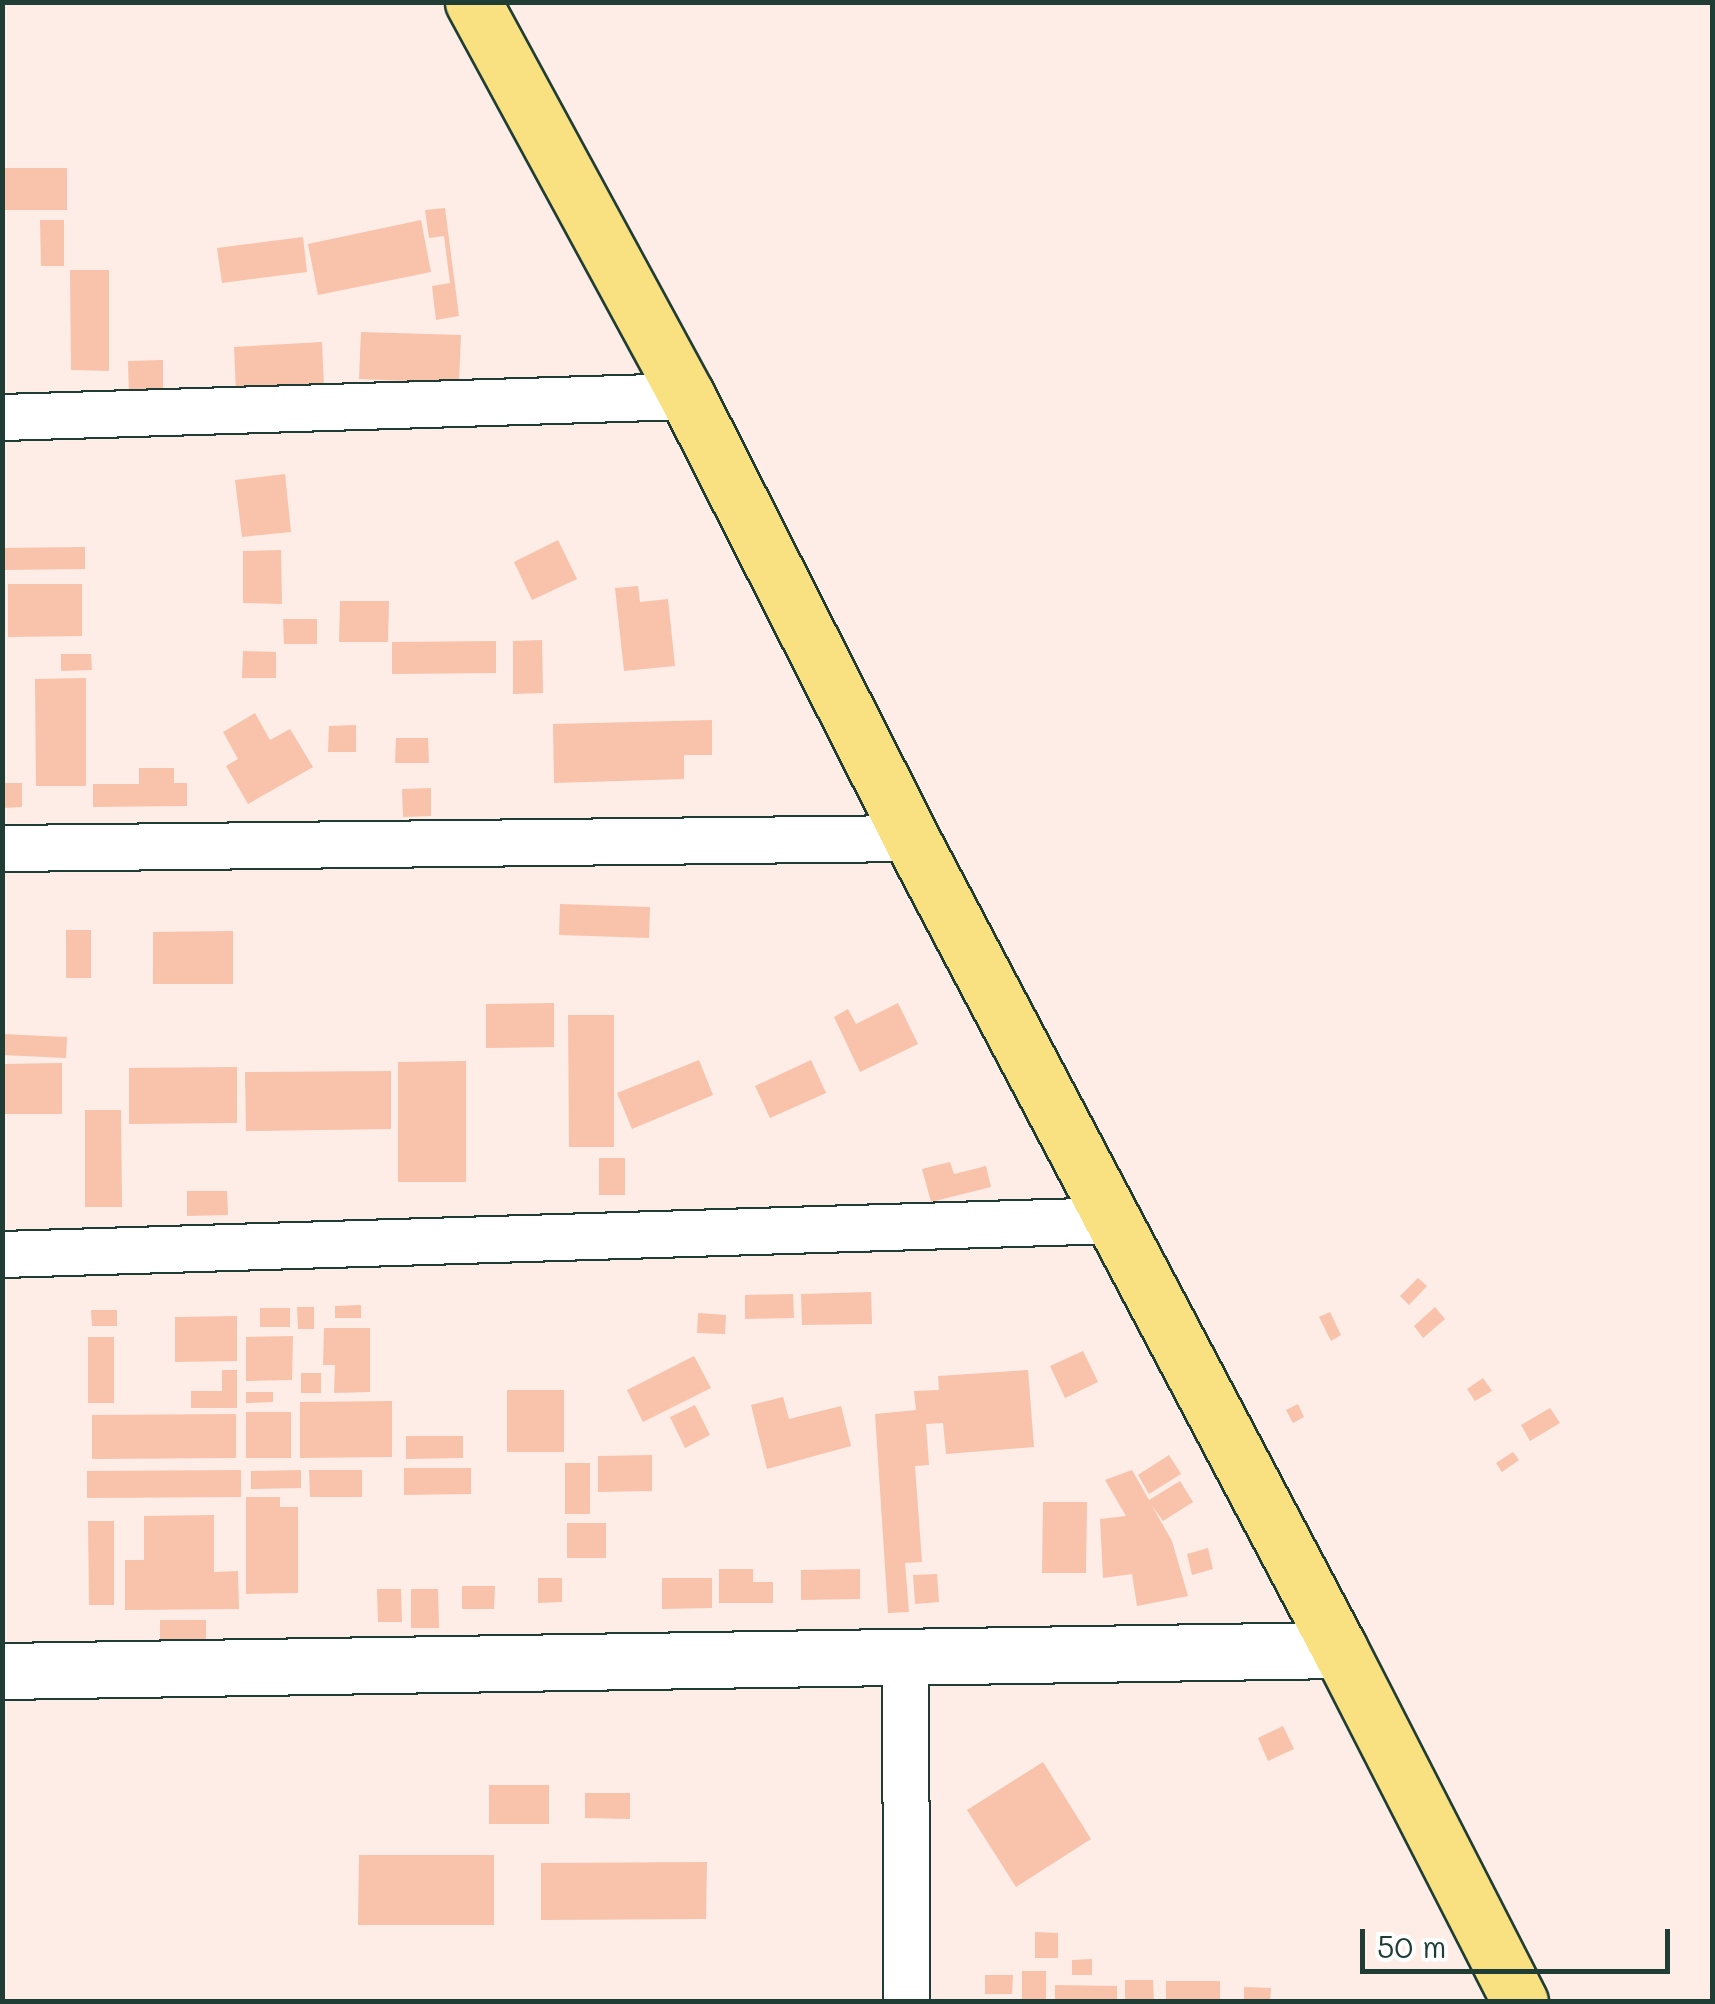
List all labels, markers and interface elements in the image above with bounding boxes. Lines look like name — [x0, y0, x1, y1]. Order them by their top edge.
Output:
scale bar — [1365, 1909, 1675, 1971]
text: 50 m — [1377, 1926, 1447, 1966]

